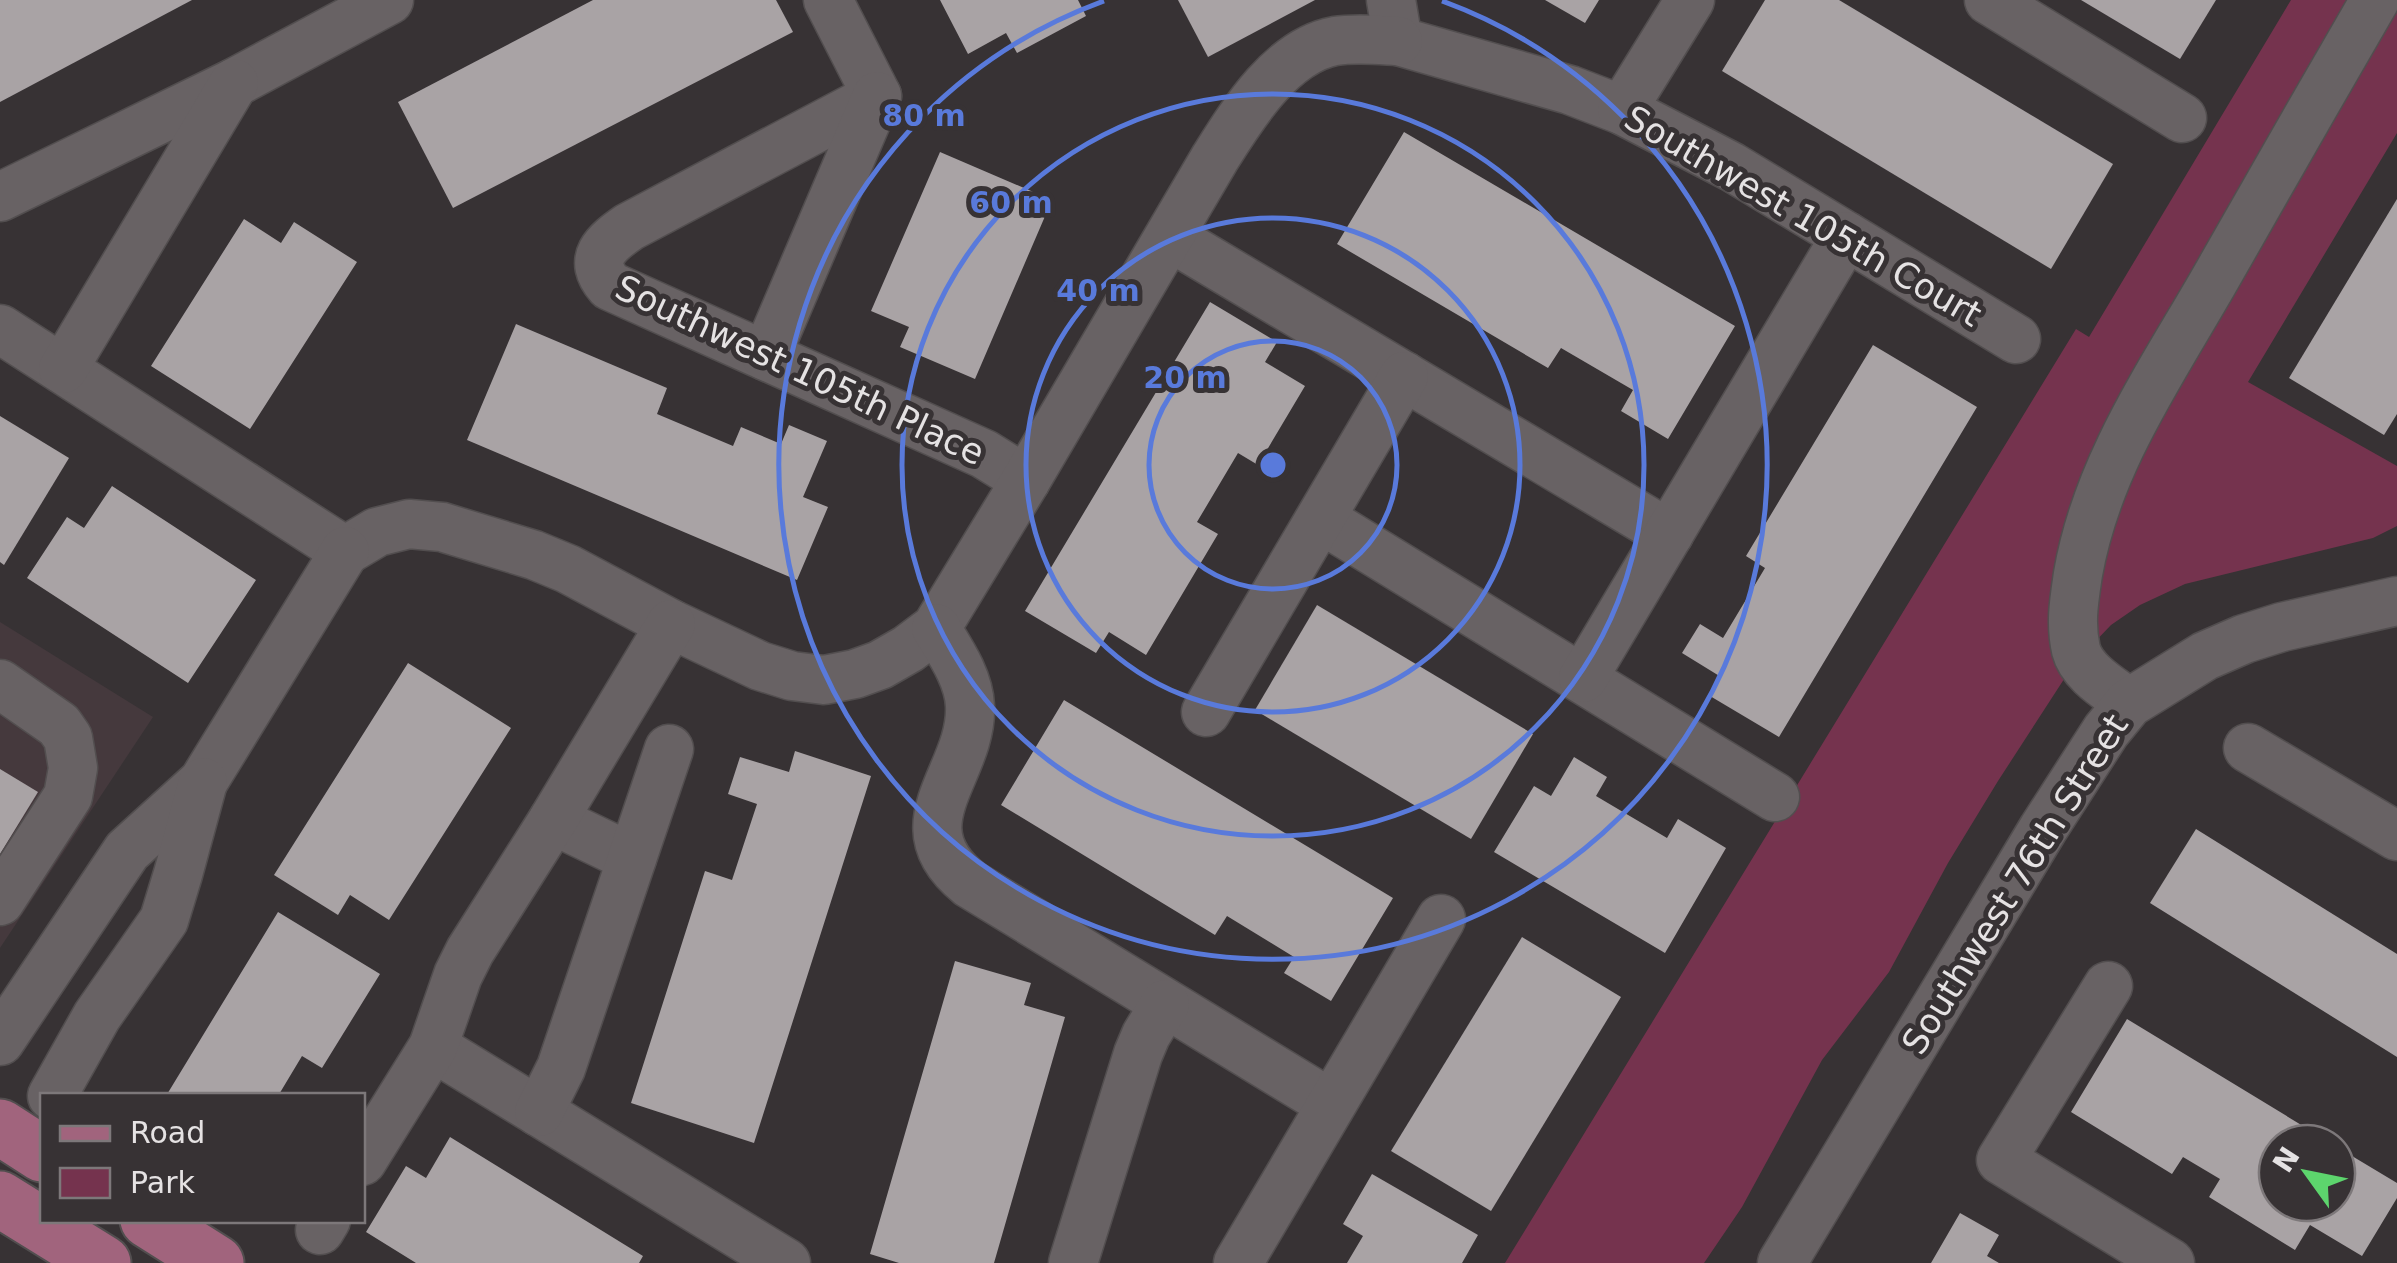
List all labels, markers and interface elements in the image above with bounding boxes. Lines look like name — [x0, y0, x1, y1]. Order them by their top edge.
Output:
street label: Southwest 105th Court — [1618, 97, 1988, 335]
text: 80 m — [882, 98, 966, 133]
text: 60 m — [969, 185, 1053, 220]
street label: Southwest 105th Place — [609, 267, 991, 473]
text: 40 m — [1056, 273, 1140, 308]
text: 20 m — [1143, 360, 1227, 395]
centre of rings — [1255, 447, 1291, 483]
street label: Southwest 76th Street — [1894, 707, 2136, 1061]
legend — [40, 1093, 365, 1223]
text: Road — [130, 1115, 205, 1150]
north arrow — [2257, 1123, 2357, 1223]
text: N — [2266, 1141, 2307, 1178]
text: Park — [130, 1165, 195, 1200]

